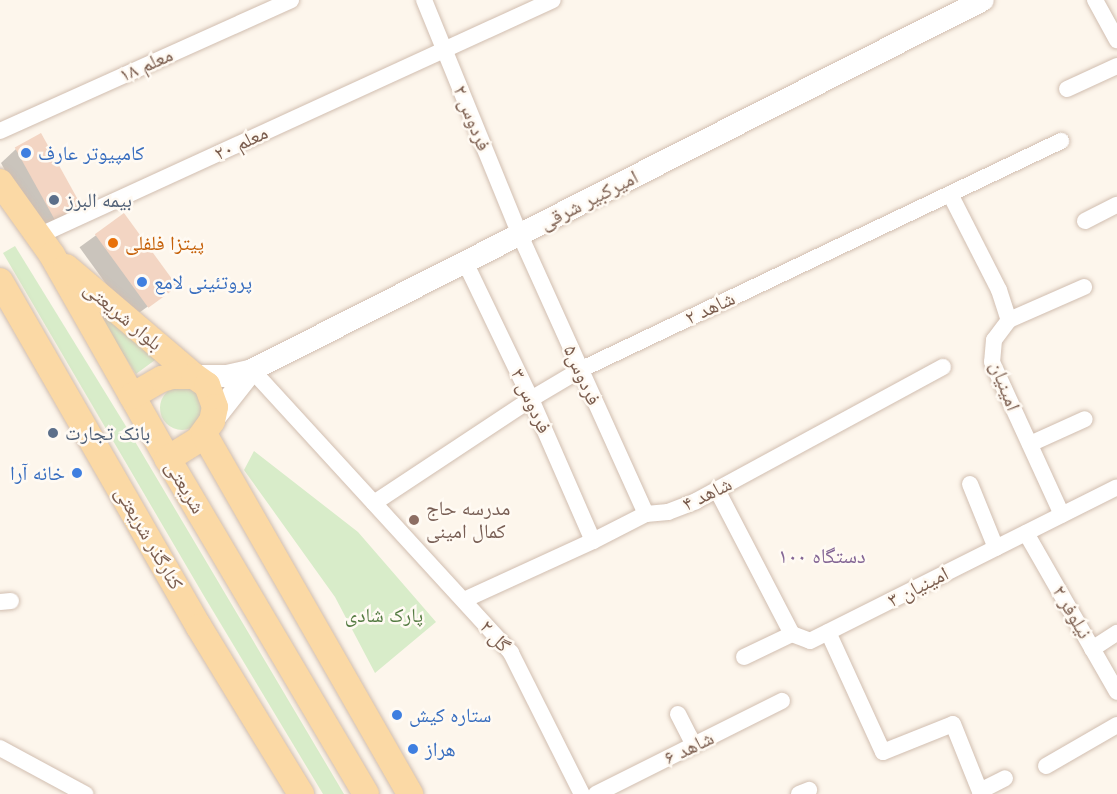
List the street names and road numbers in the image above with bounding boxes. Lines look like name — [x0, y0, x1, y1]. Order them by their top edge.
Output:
street label: معلم ۱۸ — [115, 43, 177, 87]
street label: فردوس ۲ — [448, 82, 496, 154]
street label: معلم ۲۰ — [210, 120, 272, 166]
street label: امیرکبیر شرقی — [536, 165, 642, 235]
street label: بلوار شریعتی — [79, 276, 167, 356]
street label: شاهد ۲ — [681, 286, 739, 330]
street label: فردوس۵ — [558, 341, 606, 409]
street label: امینیان — [985, 358, 1025, 414]
street label: فردوس ۳ — [506, 365, 556, 437]
street label: شریعتی — [160, 456, 210, 518]
street label: شاهد ۴ — [678, 472, 736, 516]
street label: کنارگذر شریعتی — [110, 482, 188, 594]
street label: امینیان ۳ — [884, 562, 952, 612]
street label: نیلوفر ۲ — [1047, 581, 1097, 643]
street label: گل ۲ — [475, 615, 515, 657]
street label: شاهد ۶ — [660, 726, 718, 770]

